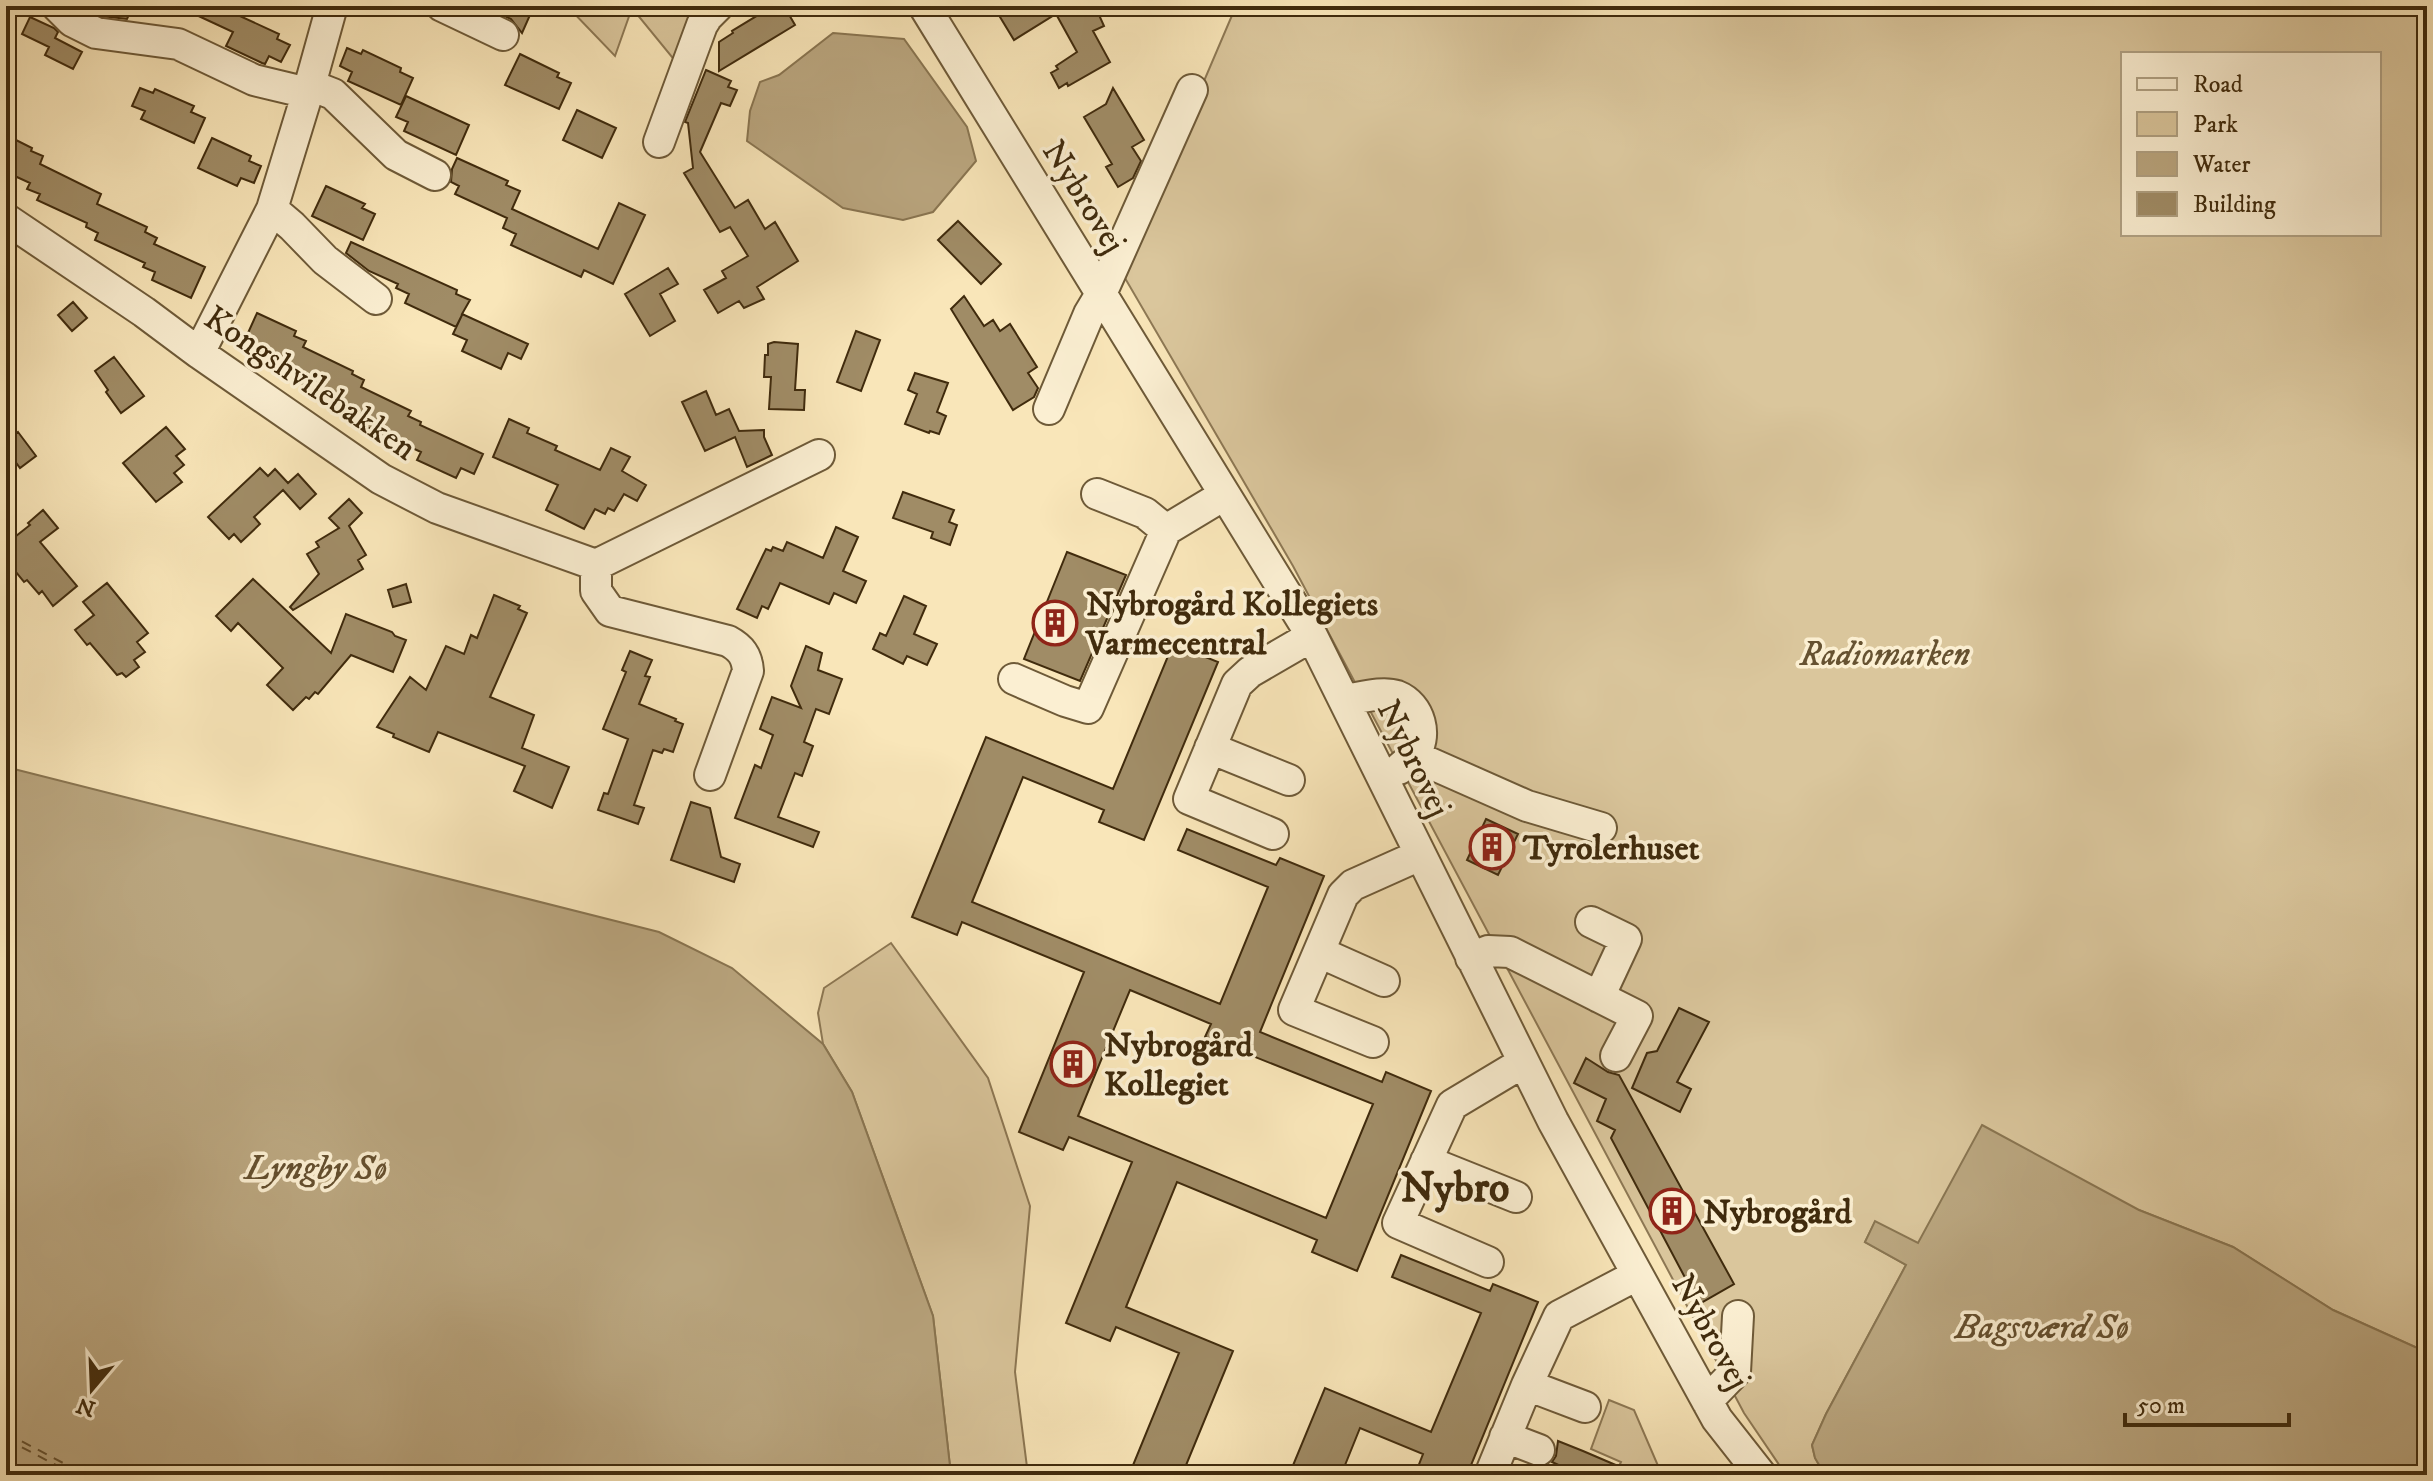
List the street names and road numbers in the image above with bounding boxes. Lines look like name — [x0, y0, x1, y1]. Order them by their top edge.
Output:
street label: Nybrovej — [1032, 133, 1134, 261]
street label: Kongshvilebakken — [196, 297, 424, 470]
street label: Nybrovej — [1367, 693, 1460, 824]
street label: Nybrovej — [1661, 1267, 1759, 1397]

